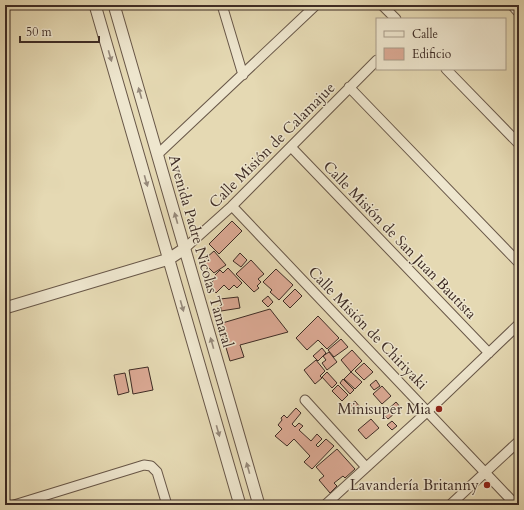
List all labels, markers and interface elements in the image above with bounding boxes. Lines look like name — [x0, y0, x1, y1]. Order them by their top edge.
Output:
scale bar — [20, 18, 99, 44]
legend — [376, 18, 506, 70]
text: 50 m — [26, 24, 53, 40]
text: Calle — [412, 26, 438, 42]
text: Edificio — [412, 46, 452, 62]
one-way arrow — [107, 50, 113, 62]
street label: Calle Misión de Calamajue — [205, 78, 339, 212]
one-way arrow — [137, 87, 143, 99]
street label: Avenida Padre Nicolas Tamaral — [164, 152, 238, 350]
street label: Calle Misión de San Juan Bautista — [319, 157, 481, 324]
one-way arrow — [143, 175, 149, 187]
one-way arrow — [173, 212, 179, 224]
street label: Calle Misión de Chiriyaki — [304, 262, 432, 394]
one-way arrow — [179, 300, 185, 312]
one-way arrow — [209, 336, 215, 348]
place label: Minisuper Mia — [338, 399, 432, 419]
marker: Minisuper Mia — [434, 404, 444, 414]
one-way arrow — [216, 424, 222, 437]
one-way arrow — [245, 461, 251, 473]
place label: Lavandería Britanny — [350, 475, 479, 495]
marker: Lavandería Britanny — [482, 480, 492, 490]

